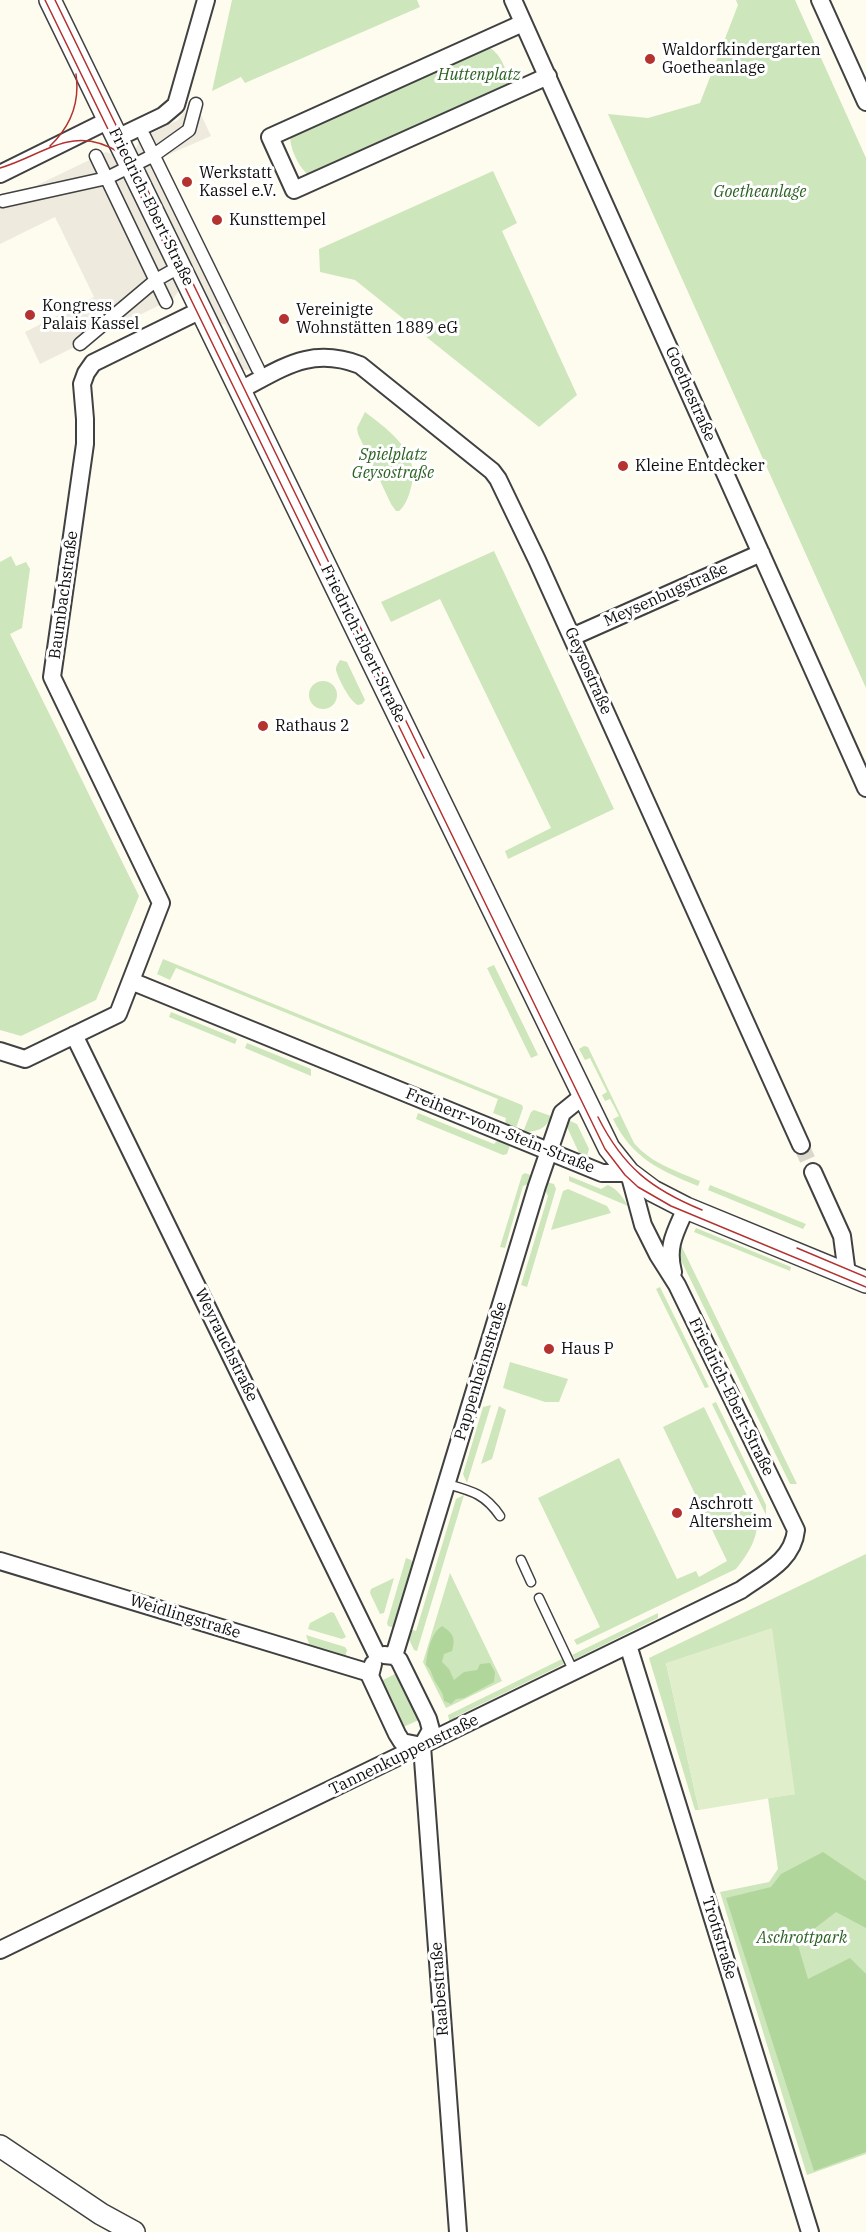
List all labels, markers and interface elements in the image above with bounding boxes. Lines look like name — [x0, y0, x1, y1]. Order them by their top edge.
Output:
place label: Waldorfkindergarten Goetheanlage — [662, 40, 821, 78]
marker: Waldorfkindergarten Goetheanlage — [643, 52, 657, 66]
park label: Huttenplatz — [438, 65, 520, 85]
street label: Friedrich-Ebert-Straße — [104, 125, 198, 289]
place label: Werkstatt Kassel e.V. — [199, 163, 277, 201]
marker: Werkstatt Kassel e.V. — [180, 175, 194, 189]
park label: Goetheanlage — [714, 182, 806, 202]
place label: Kunsttempel — [229, 210, 326, 230]
marker: Kunsttempel — [210, 213, 224, 227]
place label: Kongress Palais Kassel — [42, 296, 139, 334]
place label: Vereinigte Wohnstätten 1889 eG — [296, 300, 458, 338]
marker: Kongress Palais Kassel — [23, 308, 37, 322]
marker: Vereinigte Wohnstätten 1889 eG — [277, 312, 291, 326]
street label: Goethestraße — [661, 344, 719, 444]
park label: Spielplatz Geysostraße — [352, 445, 434, 483]
place label: Kleine Entdecker — [635, 456, 765, 476]
marker: Kleine Entdecker — [616, 459, 630, 473]
street label: Baumbachstraße — [46, 530, 82, 660]
street label: Meysenbugstraße — [601, 559, 731, 631]
street label: Friedrich-Ebert-Straße — [316, 562, 410, 726]
street label: Geysostraße — [560, 624, 616, 718]
place label: Rathaus 2 — [275, 716, 350, 736]
marker: Rathaus 2 — [256, 719, 270, 733]
street label: Freiherr-vom-Stein-Straße — [403, 1084, 597, 1178]
street label: Weyrauchstraße — [190, 1285, 262, 1405]
street label: Pappenheimstraße — [451, 1299, 511, 1443]
street label: Friedrich-Ebert-Straße — [684, 1315, 778, 1479]
place label: Haus P — [561, 1339, 614, 1359]
marker: Haus P — [542, 1342, 556, 1356]
place label: Aschrott Altersheim — [689, 1494, 773, 1532]
marker: Aschrott Altersheim — [670, 1506, 684, 1520]
street label: Weidlingstraße — [127, 1591, 243, 1643]
street label: Tannenkuppenstraße — [326, 1711, 482, 1799]
street label: Trottstraße — [697, 1894, 741, 1982]
park label: Aschrottpark — [757, 1928, 847, 1948]
street label: Raabestraße — [427, 1941, 453, 2037]

